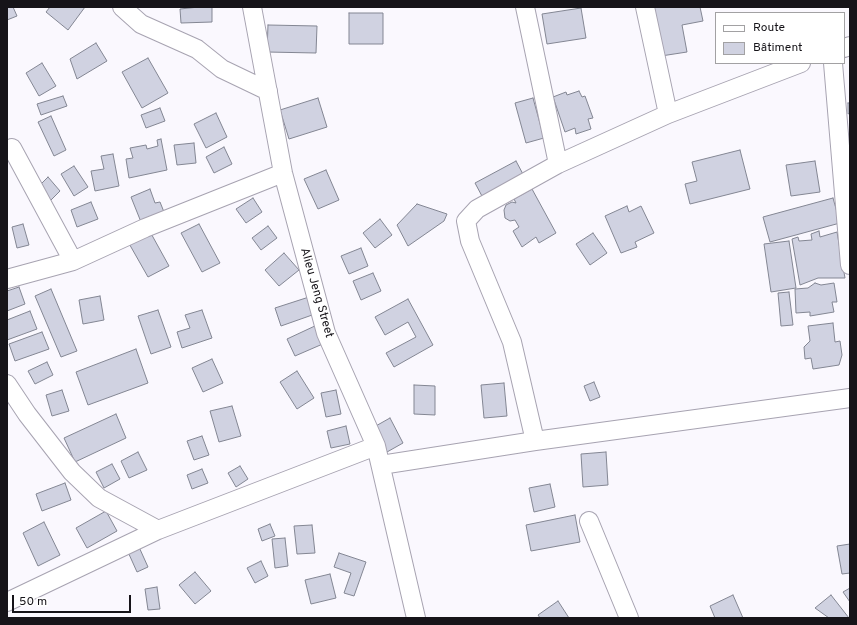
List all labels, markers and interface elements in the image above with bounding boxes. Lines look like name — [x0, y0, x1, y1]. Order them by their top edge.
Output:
legend — [715, 12, 845, 64]
text: Route — [753, 20, 785, 36]
text: Bâtiment — [753, 40, 803, 56]
street label: Alieu Jeng Street — [296, 246, 336, 340]
scale bar — [14, 587, 133, 613]
text: 50 m — [19, 594, 47, 610]

